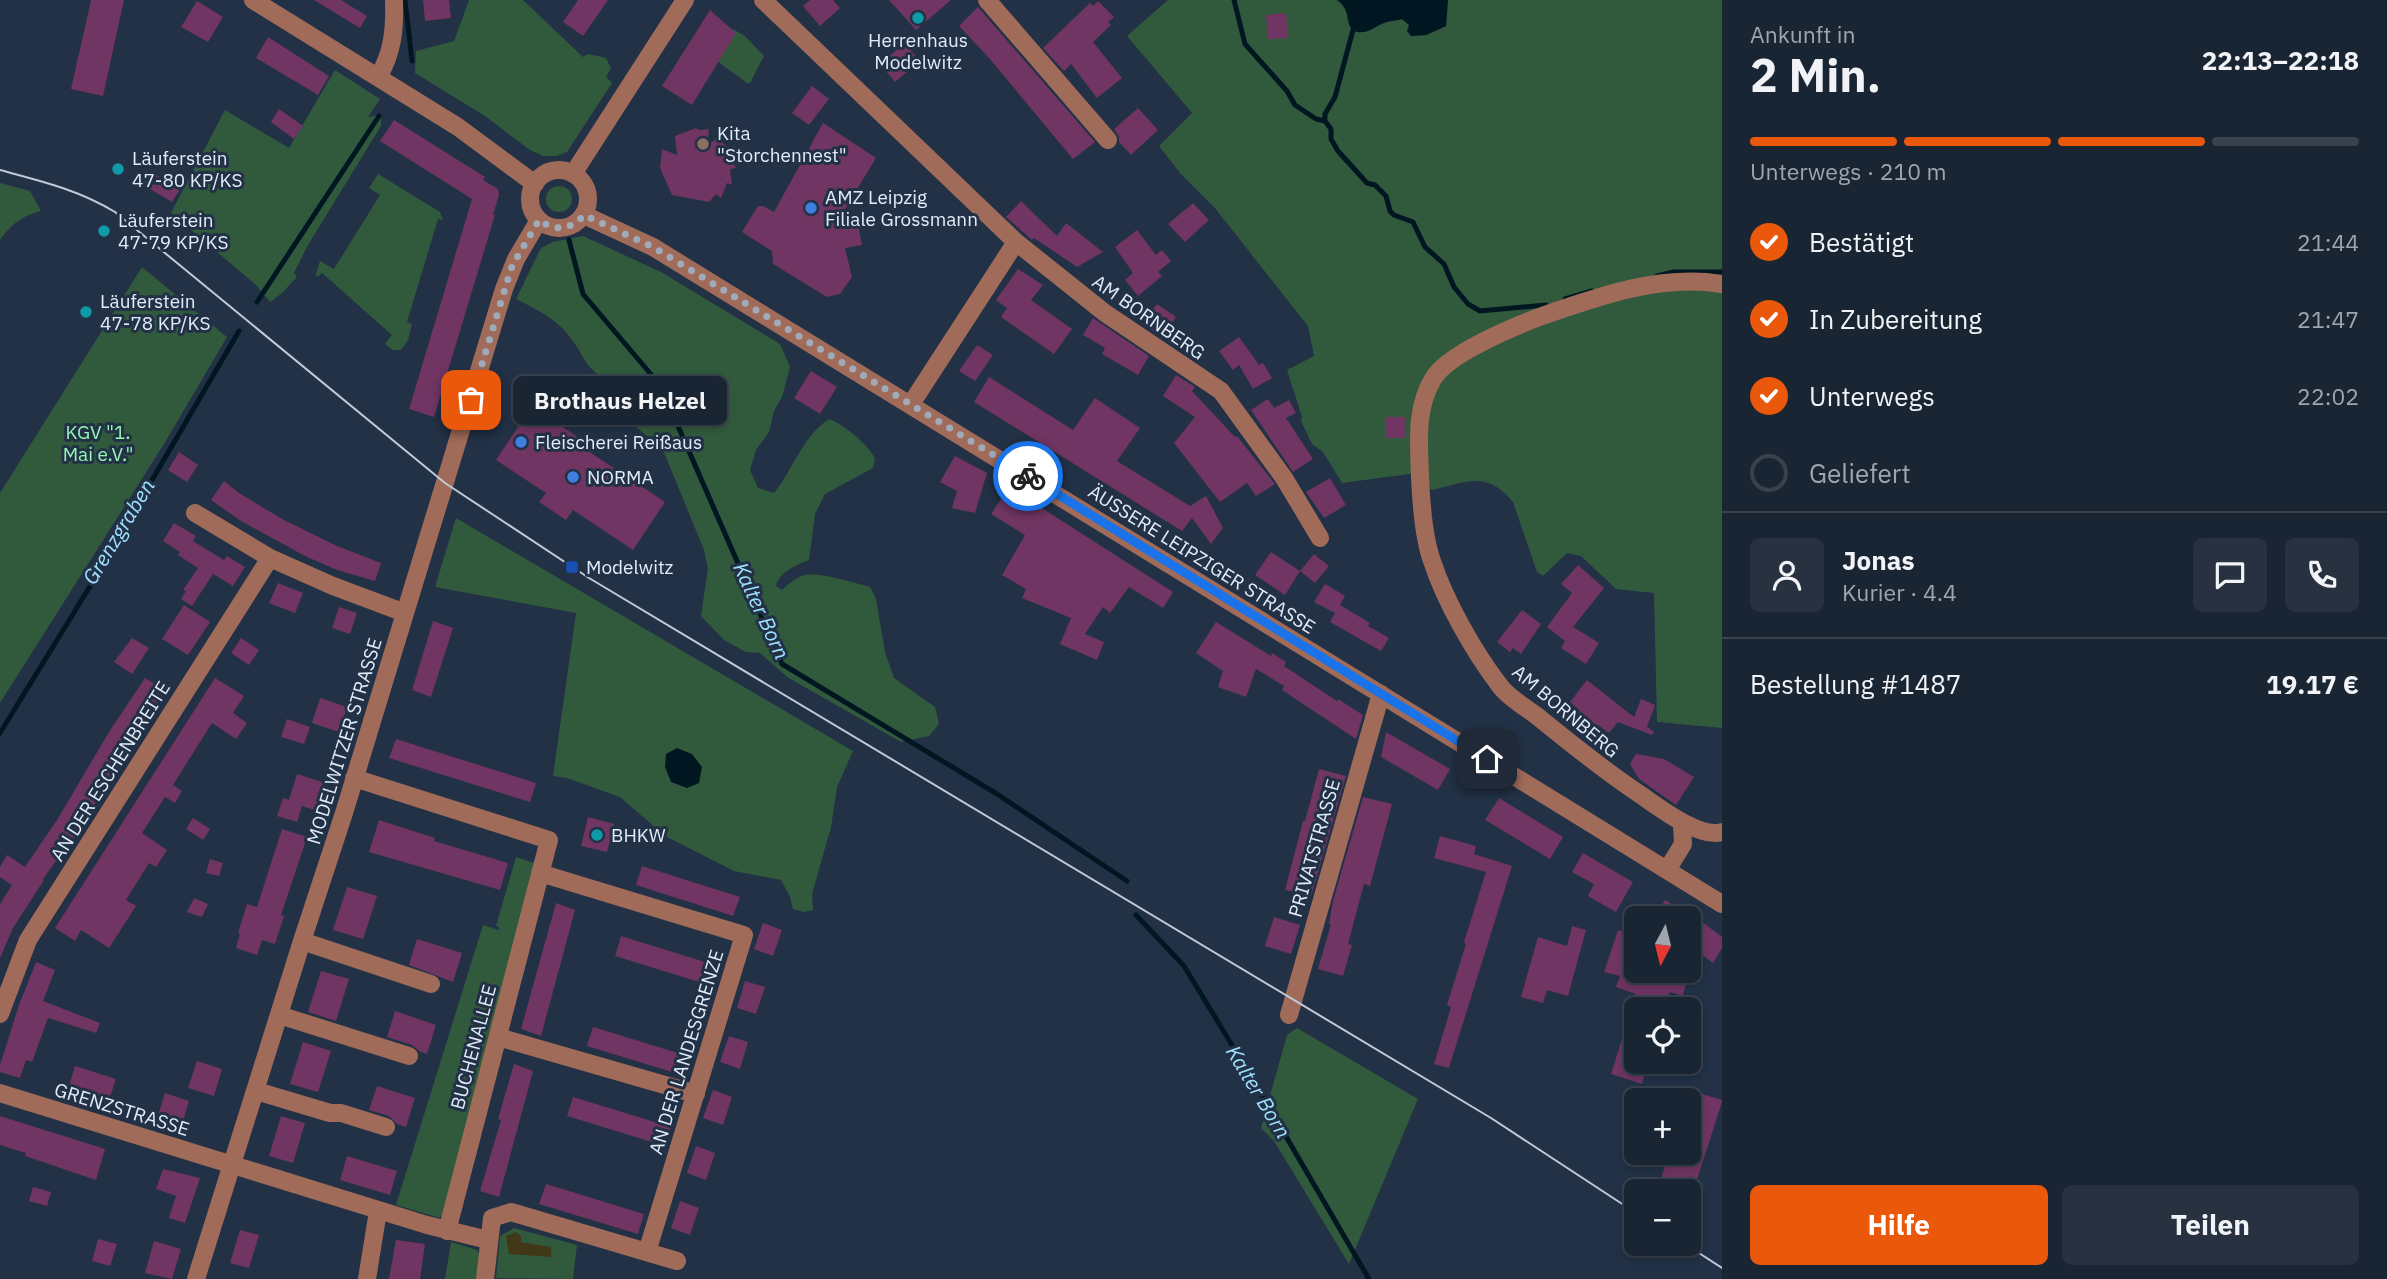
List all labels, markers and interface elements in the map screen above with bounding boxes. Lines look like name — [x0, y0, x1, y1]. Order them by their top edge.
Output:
marker: Herrenhaus Modelwitz — [910, 10, 926, 26]
text: Ankunft in — [1750, 19, 1856, 49]
place label: Herrenhaus Modelwitz — [868, 28, 968, 74]
text: 22:13–22:18 — [2202, 43, 2359, 77]
text: 2 Min. — [1750, 45, 1881, 105]
place label: Kita "Storchennest" — [717, 121, 847, 167]
marker: Kita "Storchennest" — [695, 136, 711, 152]
place label: Läuferstein 47-80 KP/KS — [132, 146, 243, 192]
text: Unterwegs · 210 m — [1750, 156, 1947, 186]
marker: Läuferstein 47-80 KP/KS — [110, 161, 126, 177]
place label: AMZ Leipzig Filiale Grossmann — [825, 185, 978, 231]
marker: AMZ Leipzig Filiale Grossmann — [803, 200, 819, 216]
place label: Läuferstein 47-79 KP/KS — [118, 208, 229, 254]
marker: Läuferstein 47-79 KP/KS — [96, 223, 112, 239]
icon: check — [1750, 223, 1788, 261]
text: Bestätigt — [1809, 225, 1914, 259]
text: 21:44 — [2297, 227, 2359, 257]
street label: AM BORNBERG — [1088, 269, 1210, 365]
place label: Läuferstein 47-78 KP/KS — [100, 289, 211, 335]
icon: check — [1750, 300, 1788, 338]
text: In Zubereitung — [1809, 302, 1982, 336]
marker: Läuferstein 47-78 KP/KS — [78, 304, 94, 320]
text: 21:47 — [2297, 304, 2359, 334]
pin — [441, 370, 501, 430]
callout: Brothaus Helzel — [513, 376, 726, 424]
icon: check — [1750, 377, 1788, 415]
text: Unterwegs — [1809, 379, 1935, 413]
icon: bag — [452, 381, 490, 419]
text: 22:02 — [2297, 381, 2359, 411]
text: Brothaus Helzel — [534, 385, 706, 415]
park label: KGV "1. Mai e.V." — [63, 420, 133, 466]
place label: Fleischerei Reißaus — [535, 430, 702, 454]
marker: Fleischerei Reißaus — [513, 434, 529, 450]
courier — [993, 441, 1063, 511]
text: Geliefert — [1809, 456, 1911, 490]
icon: bike — [1009, 457, 1047, 495]
place label: NORMA — [587, 465, 654, 489]
marker: NORMA — [565, 469, 581, 485]
water label: Grenzgraben — [76, 474, 161, 589]
street label: ÄUSSERE LEIPZIGER STRASSE — [1084, 479, 1320, 639]
button: person — [1750, 538, 1824, 612]
button: chat — [2193, 538, 2267, 612]
button: phone — [2285, 538, 2359, 612]
text: Jonas — [1842, 543, 1915, 577]
place label: Modelwitz — [586, 555, 674, 579]
water label: Kalter Born — [727, 558, 797, 664]
marker: Modelwitz — [564, 559, 580, 575]
text: Kurier · 4.4 — [1842, 577, 1957, 607]
street label: MODELWITZER STRASSE — [301, 635, 387, 847]
street label: AM BORNBERG — [1508, 659, 1624, 763]
text: Bestellung #1487 — [1750, 667, 1961, 701]
text: 19.17 € — [2266, 667, 2359, 701]
street label: AN DER ESCHENBREITE — [45, 677, 175, 865]
pin — [1457, 729, 1517, 789]
icon: home — [1468, 740, 1506, 778]
street label: PRIVATSTRASSE — [1283, 776, 1345, 920]
place label: BHKW — [611, 823, 666, 847]
marker: BHKW — [589, 827, 605, 843]
north arrow — [1624, 906, 1701, 984]
map controls — [1624, 906, 1701, 1256]
street label: AN DER LANDESGRENZE — [643, 947, 729, 1157]
street label: BUCHENALLEE — [445, 982, 501, 1112]
button: locate — [1624, 997, 1701, 1074]
water label: Kalter Born — [1220, 1040, 1298, 1143]
street label: GRENZSTRASSE — [52, 1077, 192, 1141]
button: + — [1624, 1088, 1701, 1165]
button: − — [1624, 1179, 1701, 1256]
button: Hilfe — [1750, 1185, 2048, 1265]
button: Teilen — [2062, 1185, 2359, 1265]

